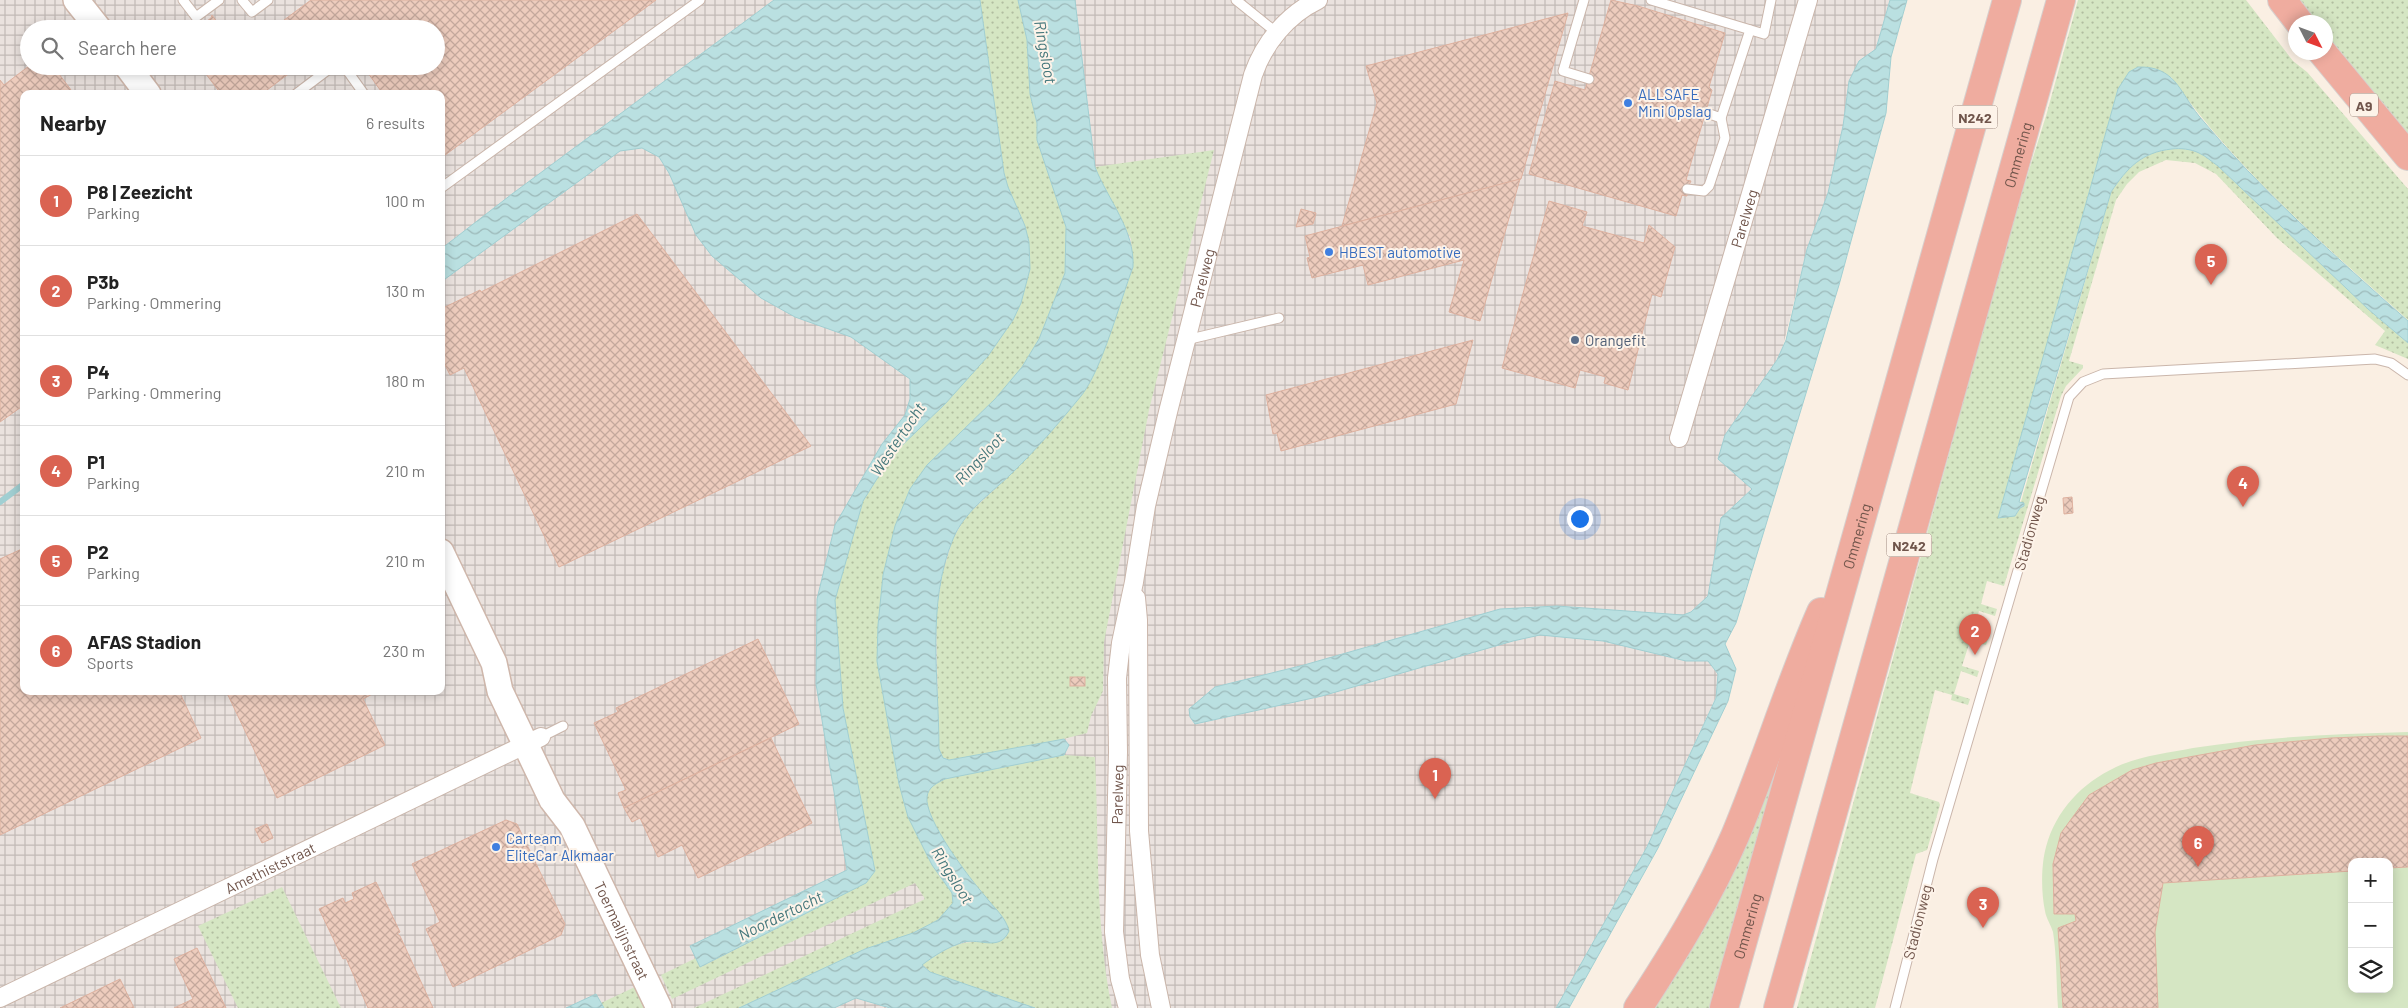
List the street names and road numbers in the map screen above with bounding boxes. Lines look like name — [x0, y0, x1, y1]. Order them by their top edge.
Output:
road number: A9 — [2350, 94, 2378, 116]
road number: N242 — [1952, 105, 1998, 128]
street label: Ommering — [2000, 120, 2035, 190]
street label: Parelweg — [1727, 187, 1761, 250]
street label: Parelweg — [1186, 247, 1218, 309]
street label: Stadionweg — [2010, 494, 2048, 572]
street label: Ommering — [1839, 501, 1874, 571]
road number: N242 — [1886, 534, 1932, 556]
street label: Parelweg — [1107, 764, 1127, 825]
street label: Amethiststraat — [222, 838, 318, 897]
street label: Toermalijnstraat — [591, 878, 653, 983]
street label: Stadionweg — [1899, 883, 1935, 961]
street label: Ommering — [1729, 891, 1765, 961]

